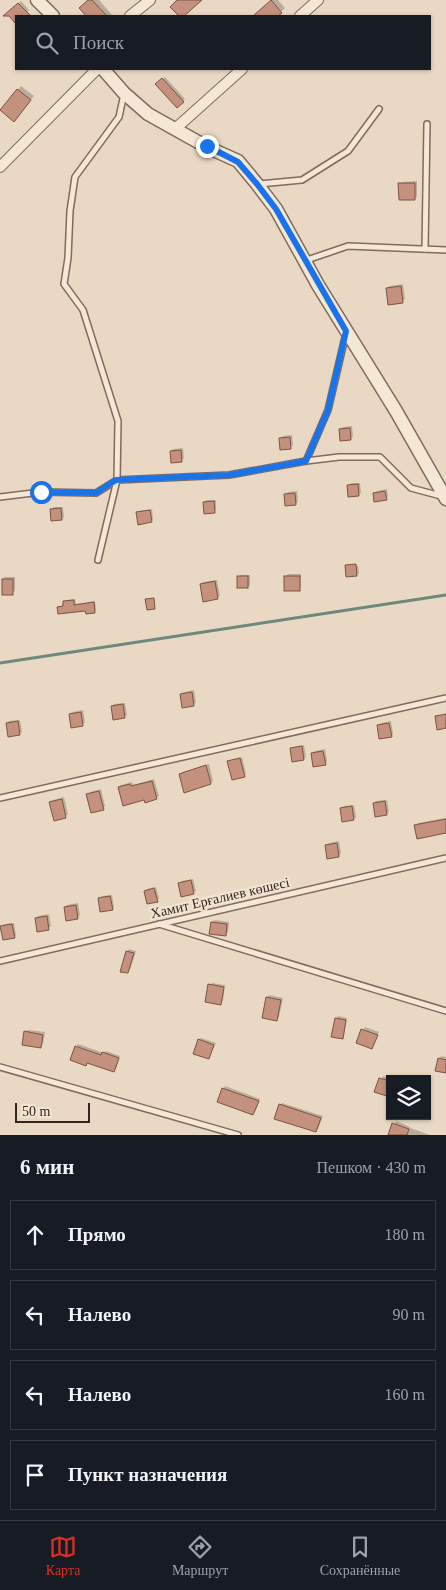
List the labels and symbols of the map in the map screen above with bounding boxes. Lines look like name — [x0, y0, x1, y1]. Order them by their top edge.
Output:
route end — [196, 135, 219, 158]
route start — [30, 481, 53, 504]
street label: Хамит Ерғалиев көшесі — [149, 875, 291, 921]
scale bar — [15, 1100, 90, 1123]

